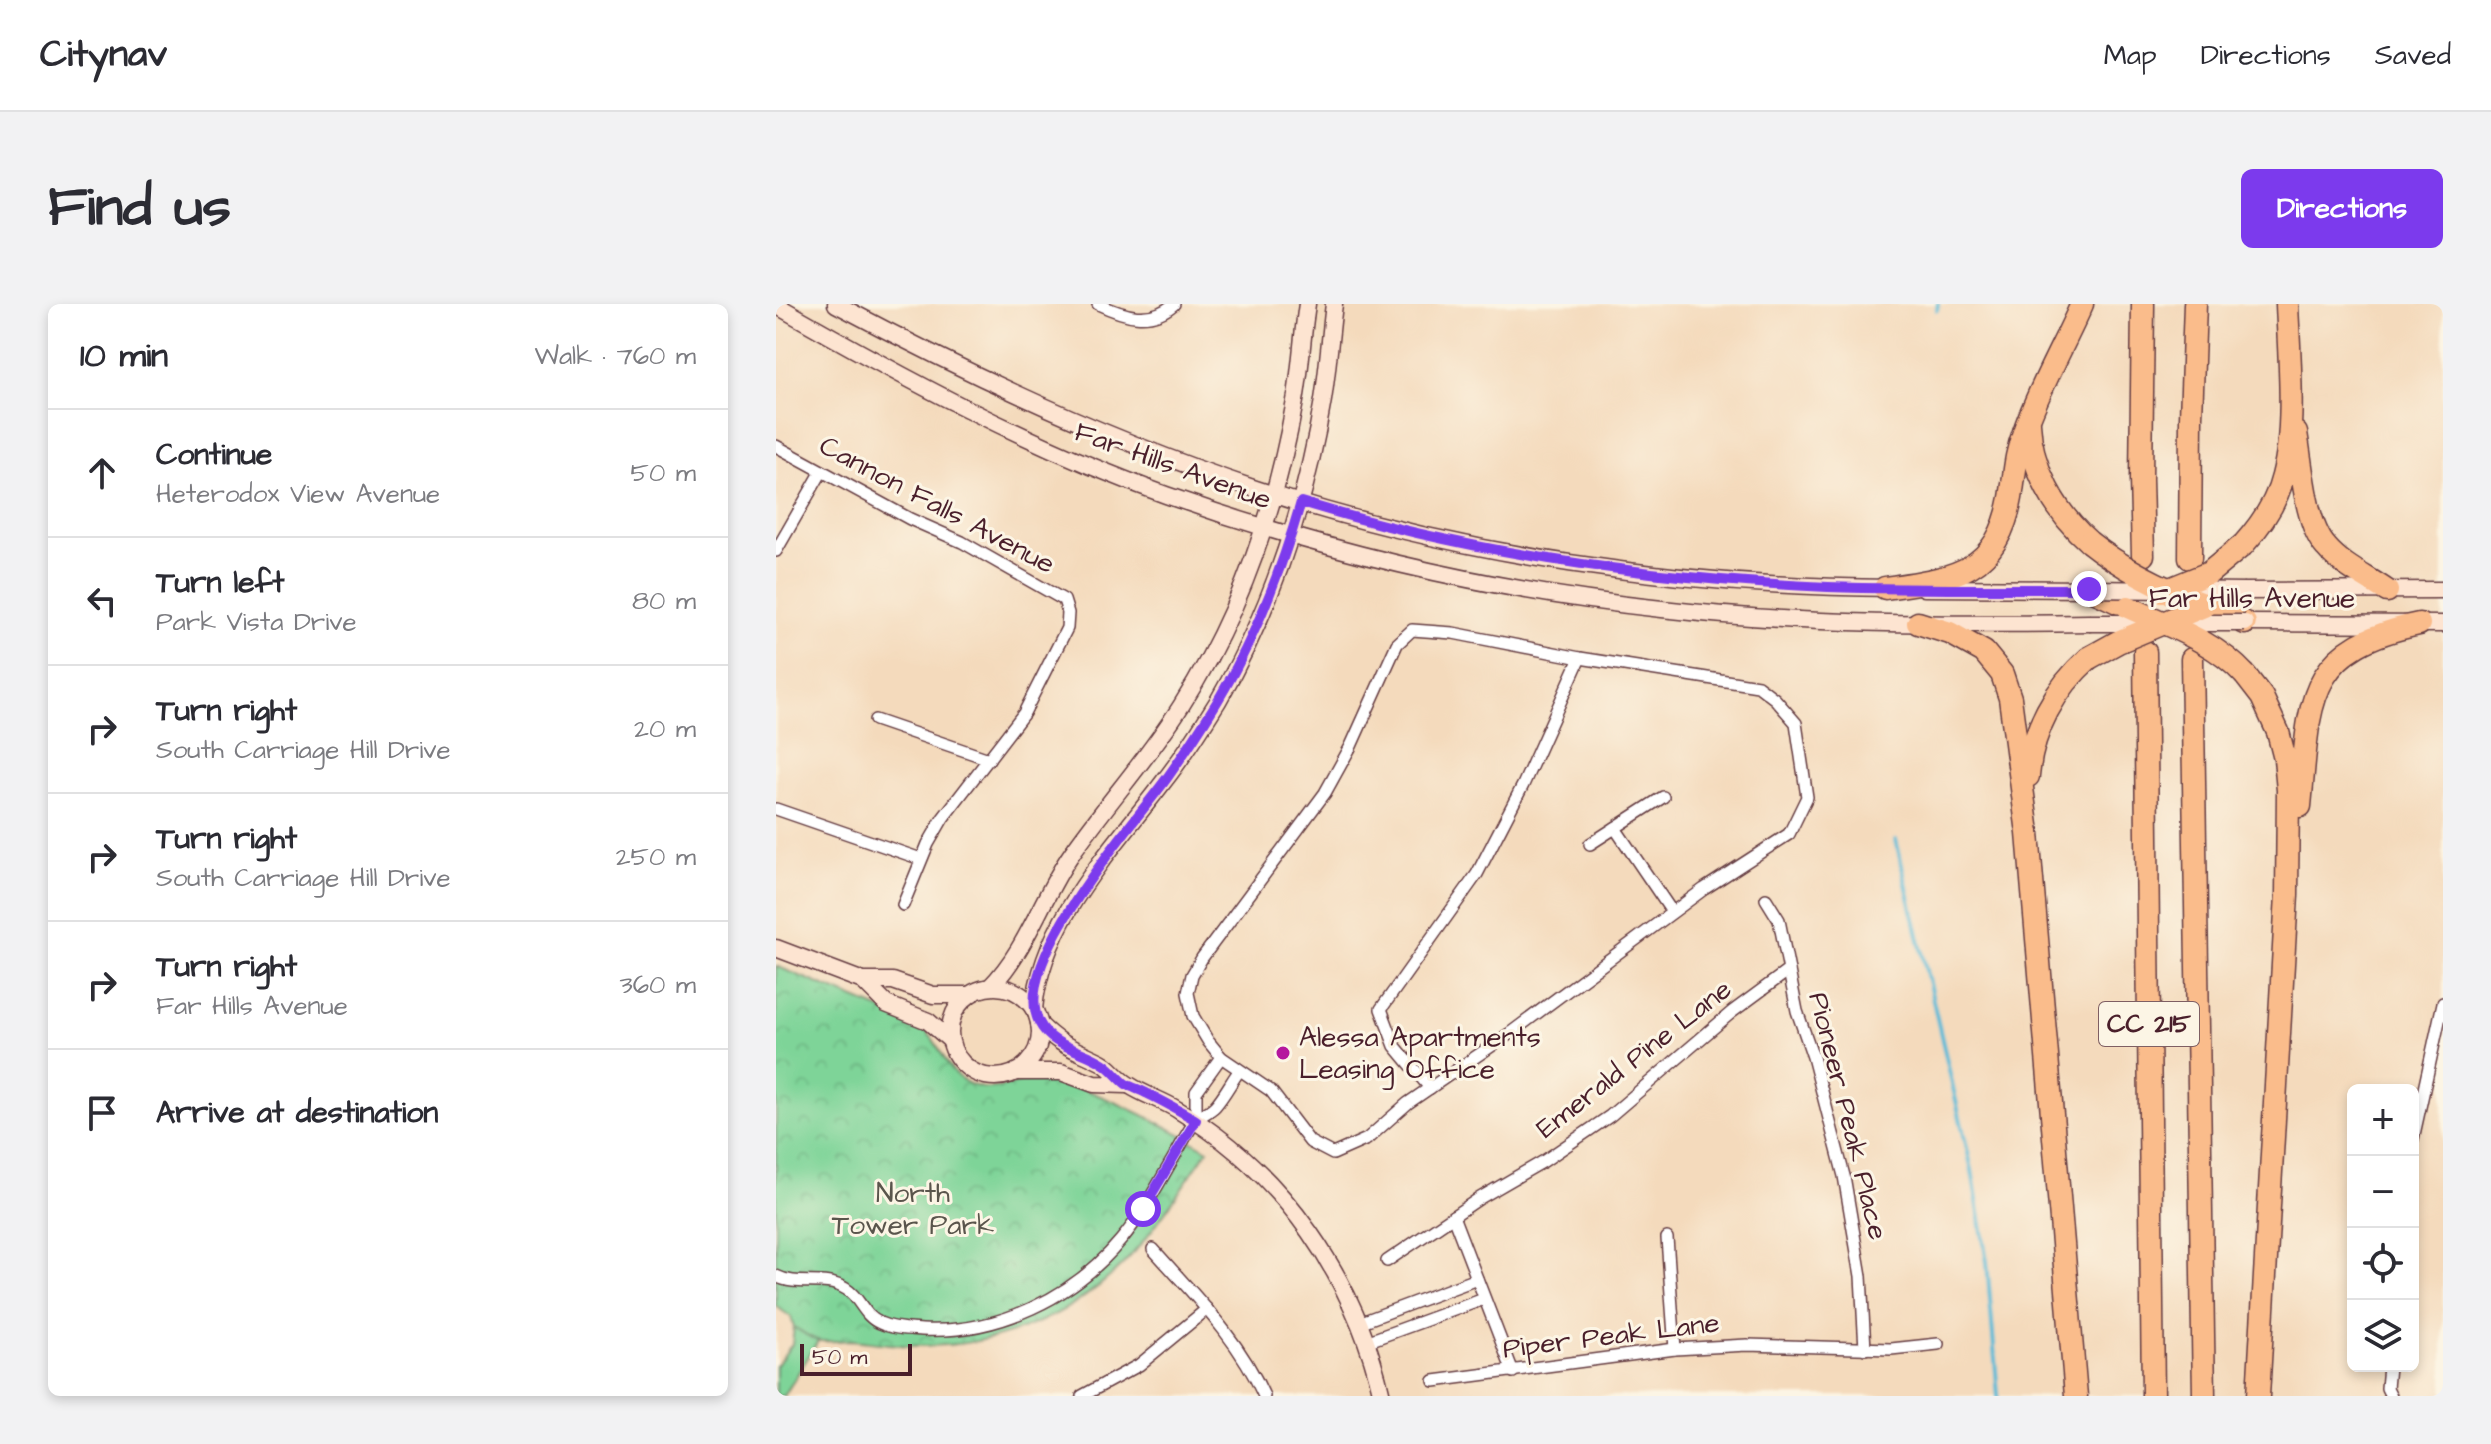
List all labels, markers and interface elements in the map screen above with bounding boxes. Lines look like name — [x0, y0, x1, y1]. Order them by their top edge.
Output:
text: Citynav — [40, 29, 167, 81]
text: Map — [2104, 36, 2157, 75]
text: Directions — [2201, 36, 2331, 75]
text: Saved — [2375, 36, 2451, 75]
text: Find us — [48, 169, 231, 247]
button: Directions — [2241, 169, 2443, 248]
text: 10 min — [80, 332, 168, 380]
text: Walk · 760 m — [534, 338, 696, 374]
street label: Far Hills Avenue — [1069, 412, 1277, 520]
street label: Cannon Falls Avenue — [812, 426, 1062, 584]
text: Continue — [156, 434, 272, 476]
icon: ahead — [80, 451, 124, 495]
text: 50 m — [631, 455, 696, 491]
text: Heterodox View Avenue — [156, 476, 440, 512]
text: Turn left — [156, 562, 284, 604]
route end — [2071, 571, 2107, 607]
icon: left — [80, 579, 124, 623]
street label: Far Hills Avenue — [2149, 579, 2355, 618]
text: 80 m — [632, 583, 696, 619]
text: Park Vista Drive — [156, 604, 357, 640]
text: Turn right — [156, 690, 297, 732]
icon: right — [80, 707, 124, 751]
text: 20 m — [634, 711, 696, 747]
text: South Carriage Hill Drive — [156, 732, 451, 768]
text: Turn right — [156, 818, 297, 860]
icon: right — [80, 835, 124, 879]
text: 250 m — [616, 839, 696, 875]
text: South Carriage Hill Drive — [156, 860, 451, 896]
text: Turn right — [156, 946, 297, 988]
icon: right — [80, 963, 124, 1007]
text: 360 m — [619, 967, 696, 1003]
street label: Emerald Pine Lane — [1528, 970, 1740, 1148]
text: Far Hills Avenue — [156, 988, 348, 1024]
street label: Pioneer Peak Place — [1798, 988, 1898, 1244]
road number: CC 215 — [2099, 1002, 2199, 1046]
place label: Alessa Apartments Leasing Office — [1299, 1018, 1541, 1090]
marker: Alessa Apartments Leasing Office — [1274, 1044, 1292, 1062]
map controls — [2347, 1084, 2419, 1372]
button: + — [2347, 1084, 2419, 1156]
icon: arrive — [80, 1091, 124, 1135]
text: Arrive at destination — [156, 1092, 438, 1134]
button: − — [2347, 1156, 2419, 1228]
park label: North Tower Park — [832, 1174, 994, 1245]
route start — [1125, 1191, 1161, 1227]
button: locate — [2347, 1228, 2419, 1300]
button: layers — [2347, 1300, 2419, 1372]
street label: Piper Peak Lane — [1500, 1303, 1722, 1369]
scale bar — [800, 1340, 912, 1376]
text: 50 m — [812, 1342, 867, 1373]

